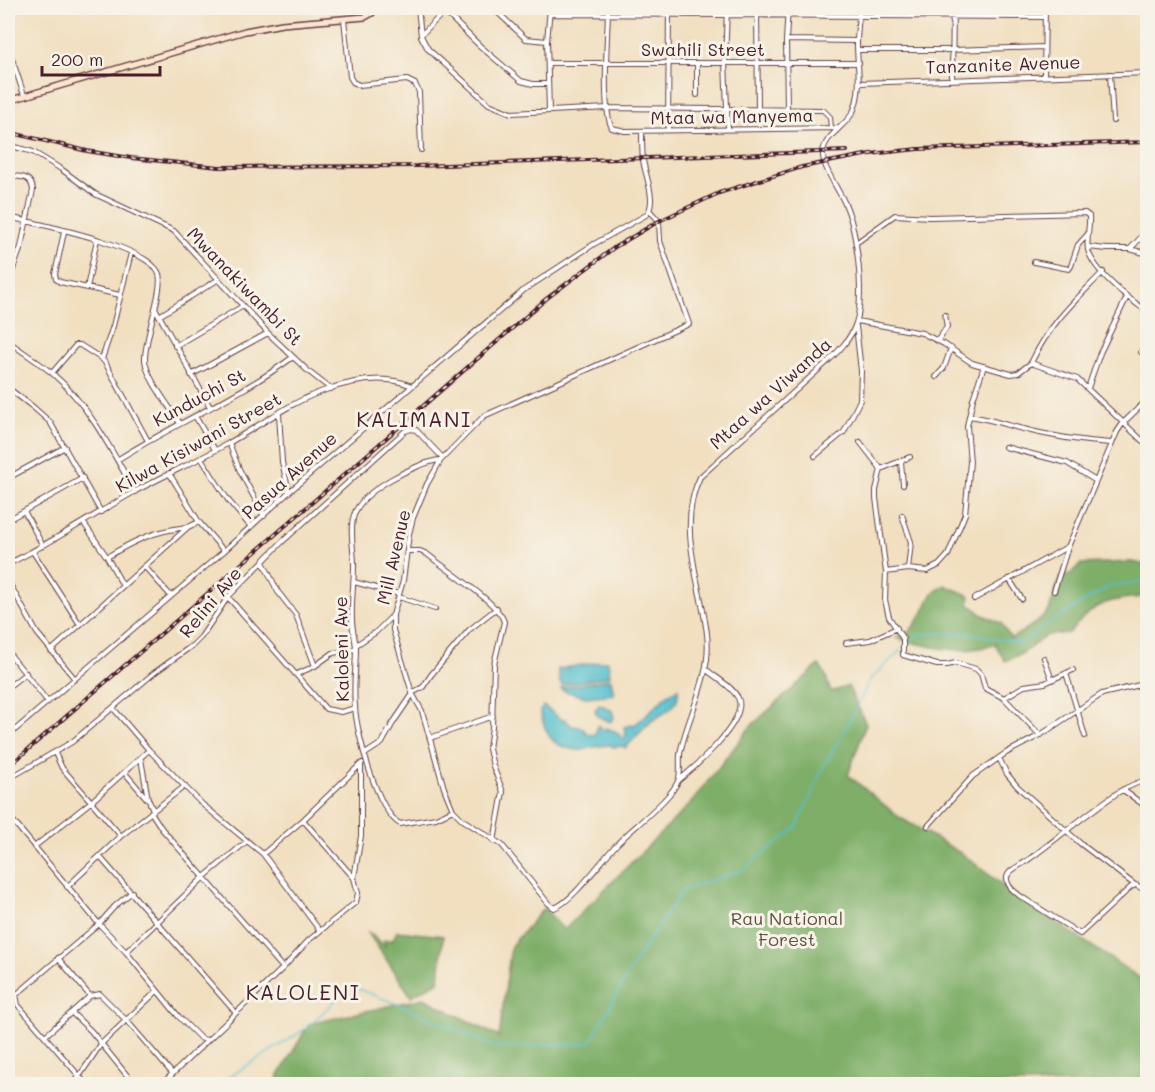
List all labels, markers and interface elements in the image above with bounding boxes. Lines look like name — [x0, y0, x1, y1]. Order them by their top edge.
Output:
street label: Swahili Street — [641, 37, 765, 61]
scale bar — [42, 39, 160, 77]
text: 200 m — [51, 47, 103, 71]
street label: Tanzanite Avenue — [925, 49, 1081, 79]
street label: Mtaa wa Manyema — [650, 103, 814, 129]
street label: Mwanakiwambi St — [182, 222, 308, 350]
street label: Mtaa wa Viwanda — [704, 332, 836, 454]
street label: Kunduchi St — [148, 362, 250, 432]
street label: Kilwa Kisiwani Street — [111, 386, 285, 498]
district label: KALIMANI — [356, 405, 472, 432]
street label: Pasua Avenue — [236, 426, 342, 524]
street label: Mill Avenue — [370, 507, 416, 607]
street label: Relini Ave — [173, 562, 247, 642]
street label: Kaloleni Ave — [328, 596, 354, 702]
park label: Rau National Forest — [731, 906, 843, 951]
district label: KALOLENI — [246, 978, 360, 1005]

